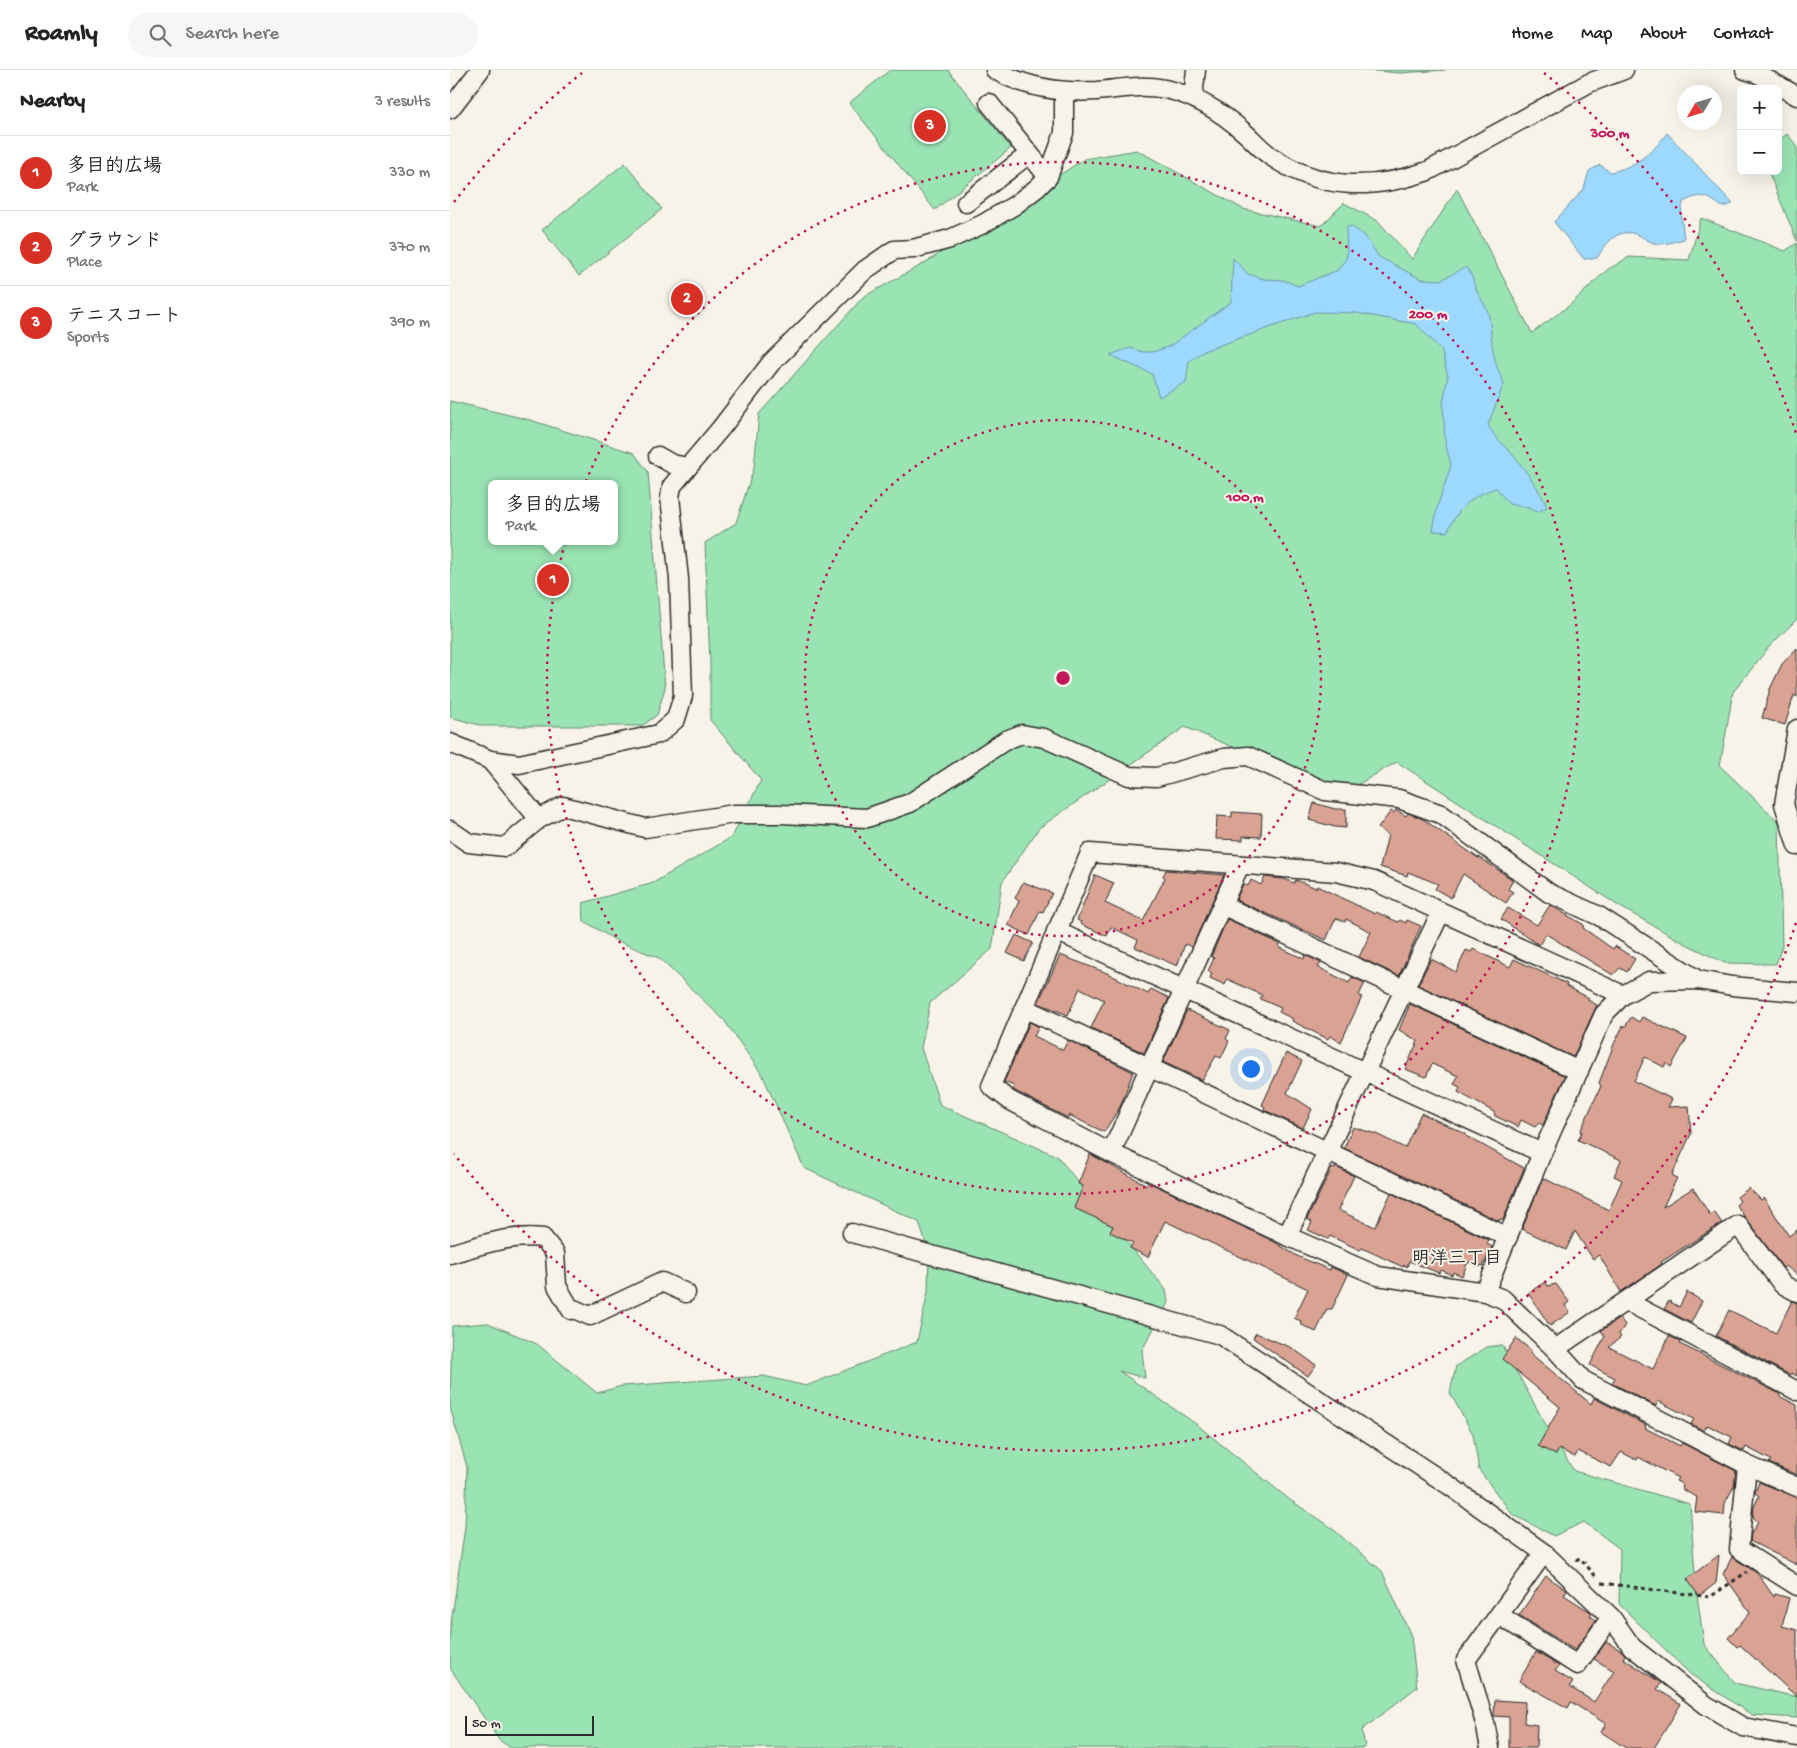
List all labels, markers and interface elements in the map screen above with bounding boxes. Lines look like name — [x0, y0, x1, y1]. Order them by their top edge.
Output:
search box — [128, 12, 478, 57]
text: Roamly — [25, 20, 98, 49]
icon: search — [146, 21, 174, 49]
text: Search here — [186, 23, 279, 46]
text: Home — [1511, 24, 1553, 45]
text: Map — [1581, 24, 1612, 45]
text: About — [1640, 24, 1686, 45]
text: Contact — [1714, 24, 1772, 45]
north arrow — [1677, 85, 1722, 130]
map controls — [1737, 85, 1782, 175]
button: + — [1737, 85, 1782, 130]
text: Nearby — [20, 90, 85, 115]
text: 3 results — [375, 93, 430, 112]
pin: 3 — [914, 107, 946, 145]
text: 300 m — [1589, 125, 1630, 143]
button: − — [1737, 130, 1782, 175]
text: 多目的広場 — [67, 156, 162, 179]
text: 1 — [33, 164, 39, 183]
text: 330 m — [389, 164, 430, 183]
text: Park — [67, 179, 98, 198]
text: グラウンド — [67, 231, 162, 254]
text: 2 — [32, 239, 40, 258]
text: 370 m — [389, 239, 430, 258]
text: Place — [67, 254, 102, 273]
pin: 2 — [671, 280, 703, 318]
text: テニスコート — [67, 306, 181, 329]
text: 200 m — [1409, 306, 1448, 324]
text: 3 — [32, 314, 40, 333]
text: 390 m — [389, 314, 430, 333]
text: Sports — [67, 329, 109, 348]
popup — [488, 480, 618, 545]
text: 100 m — [1225, 489, 1264, 507]
text: 多目的広場 — [505, 495, 601, 518]
text: Park — [505, 518, 536, 537]
pin: 1 — [537, 561, 569, 599]
centre of rings — [1054, 669, 1072, 687]
your location — [1238, 1056, 1264, 1082]
district label: 明洋三丁目 — [1412, 1248, 1502, 1270]
scale bar — [465, 1713, 594, 1736]
text: 50 m — [472, 1716, 501, 1733]

